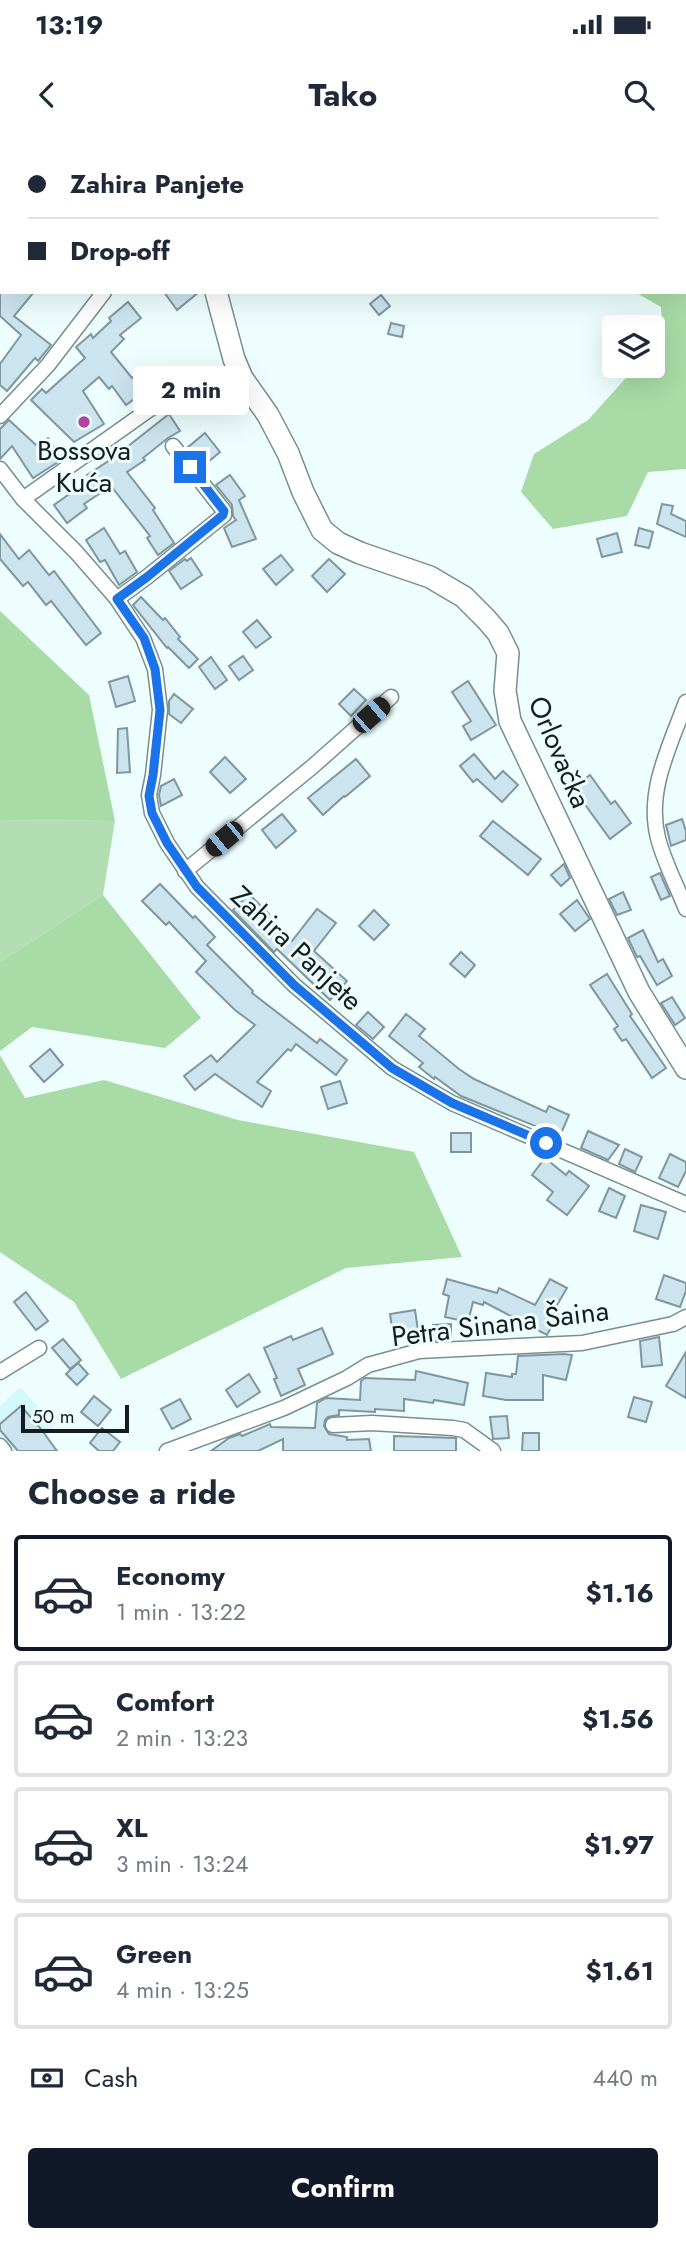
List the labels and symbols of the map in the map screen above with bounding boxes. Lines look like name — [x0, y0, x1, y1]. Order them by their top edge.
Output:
callout: 2 min — [132, 366, 248, 414]
marker: Bossova Kuća — [76, 414, 92, 430]
place label: Bossova Kuća — [37, 430, 131, 503]
route end — [174, 451, 206, 483]
street label: Orlovačka — [518, 690, 601, 815]
car — [349, 693, 394, 737]
car — [202, 817, 247, 861]
street label: Zahira Panjete — [221, 876, 372, 1020]
route start — [530, 1127, 562, 1159]
street label: Petra Sinana Šaina — [389, 1290, 611, 1357]
scale bar — [21, 1402, 130, 1434]

